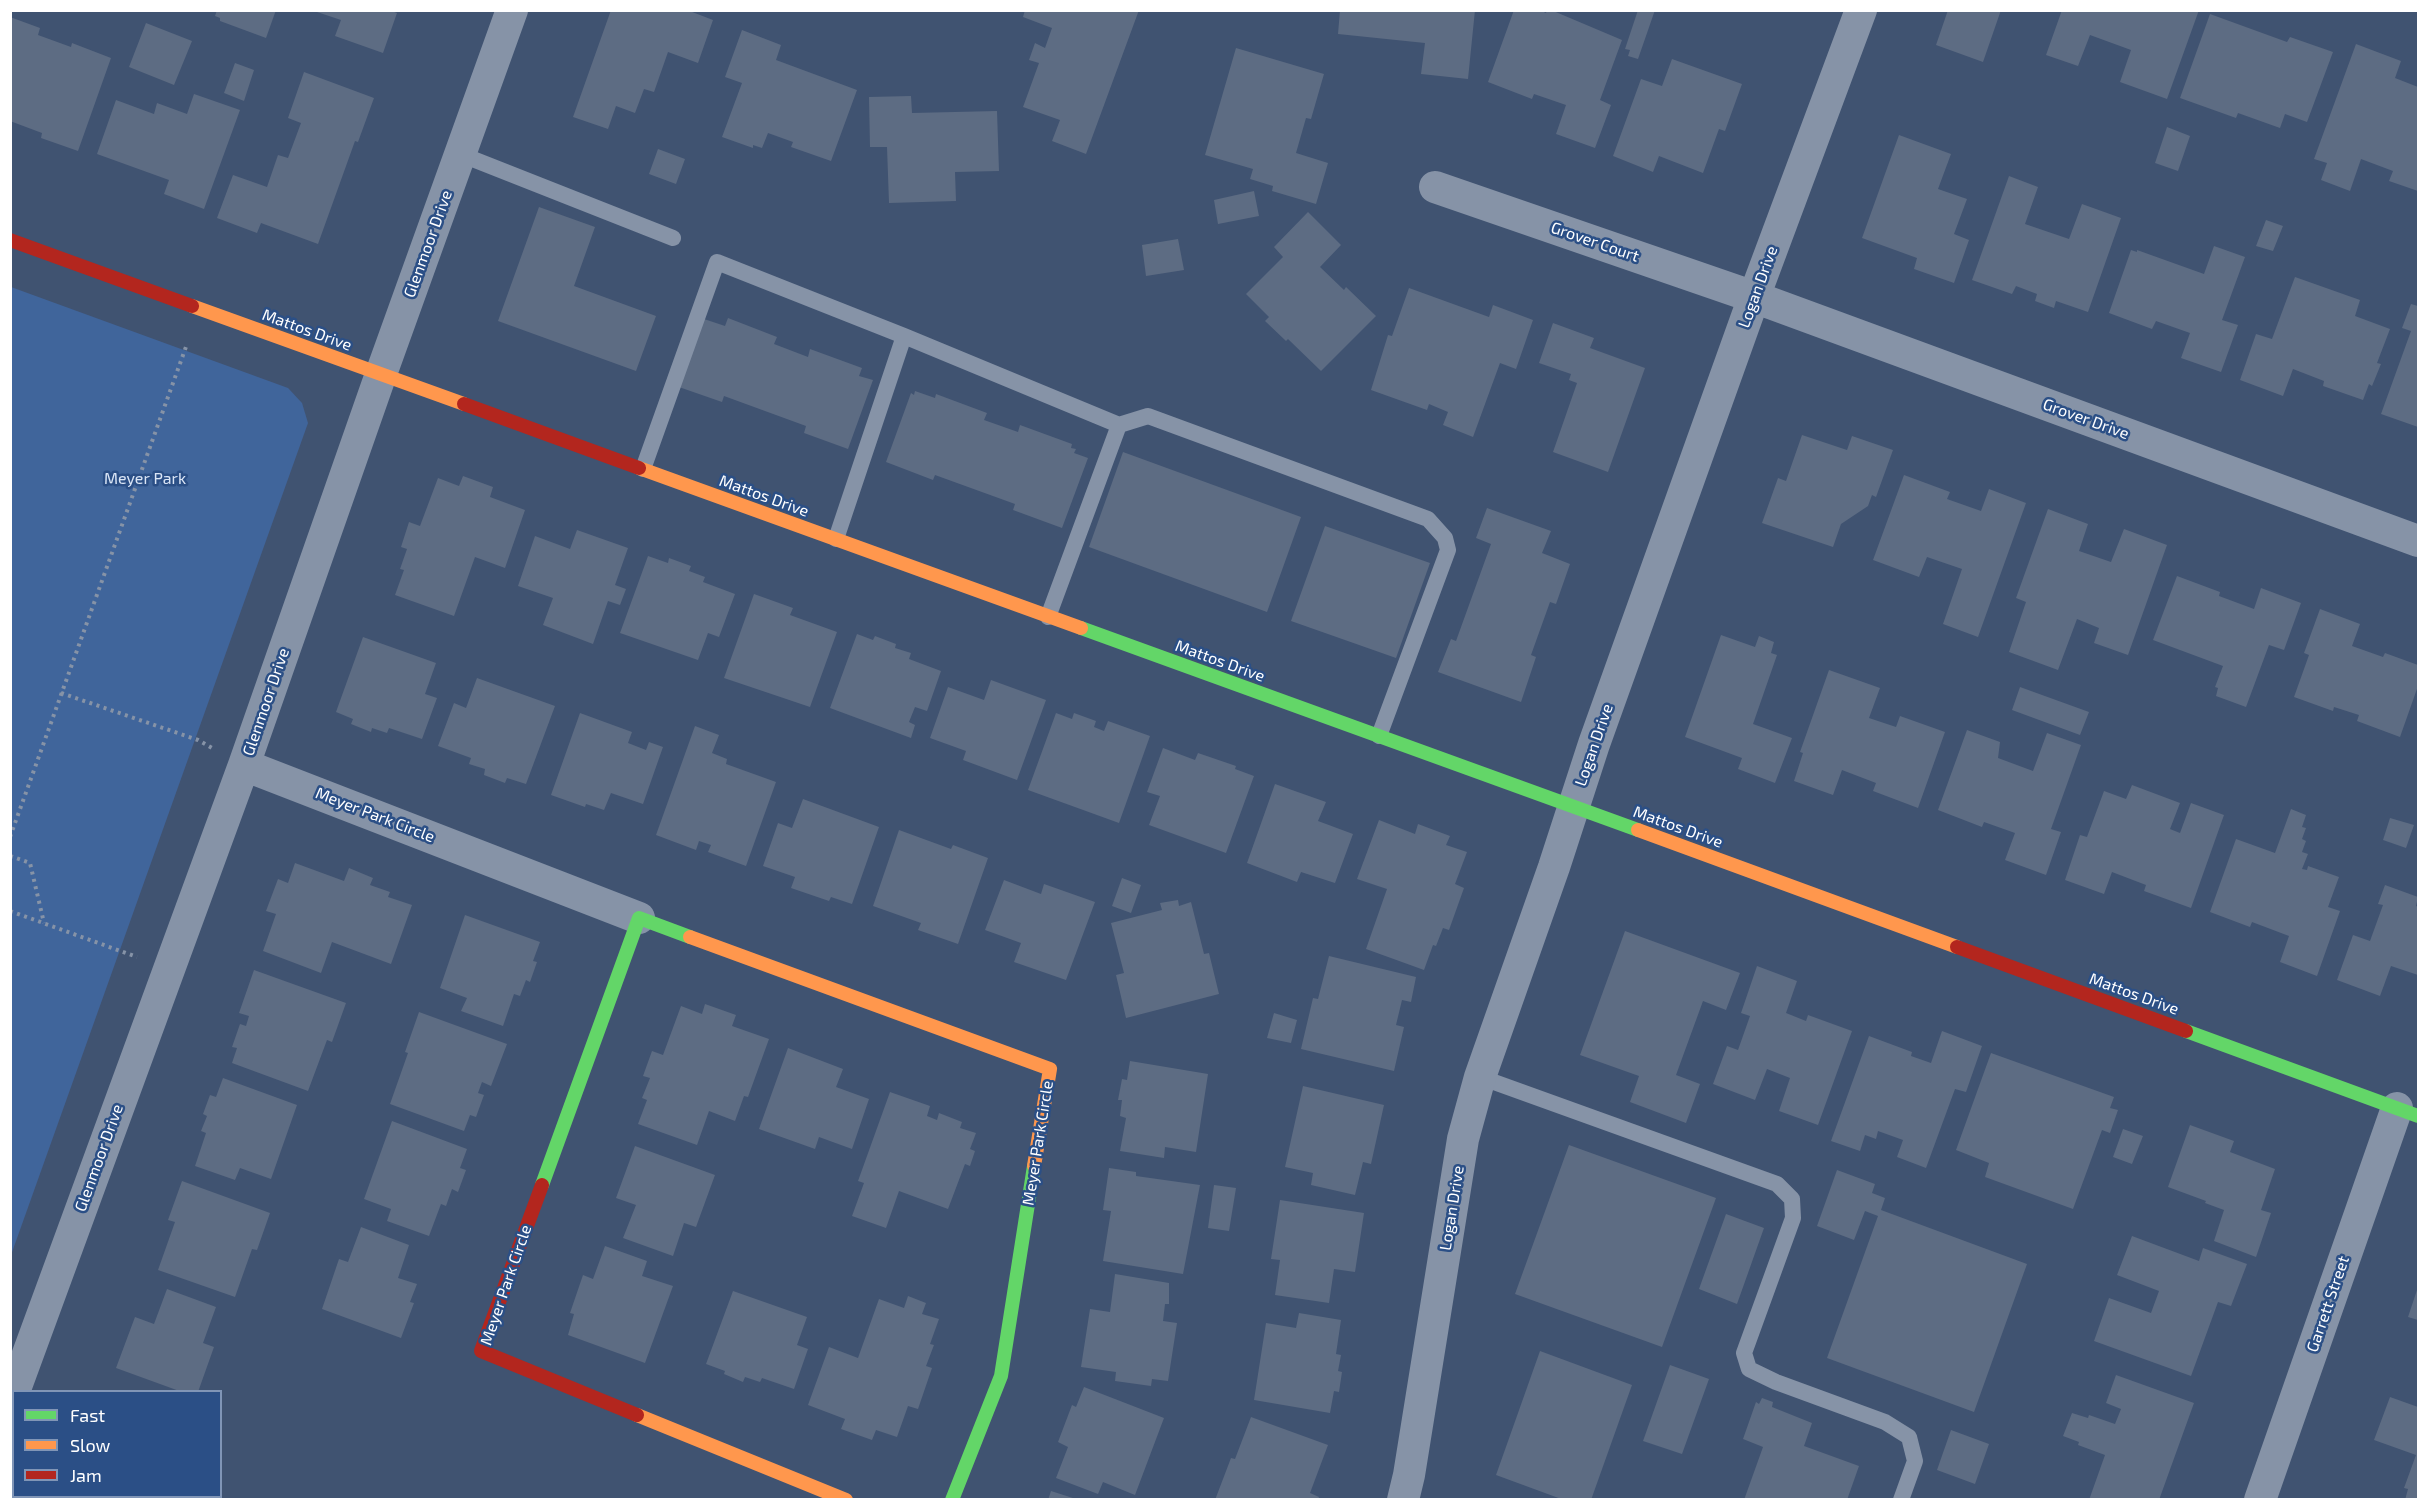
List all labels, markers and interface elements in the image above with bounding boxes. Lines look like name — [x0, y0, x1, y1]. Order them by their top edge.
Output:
street label: Glenmoor Drive — [400, 188, 456, 300]
street label: Grover Court — [1548, 218, 1642, 266]
street label: Logan Drive — [1734, 243, 1782, 331]
street label: Mattos Drive — [260, 305, 354, 355]
street label: Grover Drive — [2040, 395, 2132, 443]
park label: Meyer Park — [104, 469, 186, 489]
street label: Mattos Drive — [717, 471, 811, 521]
street label: Mattos Drive — [1173, 636, 1267, 686]
street label: Glenmoor Drive — [239, 646, 293, 758]
street label: Logan Drive — [1571, 701, 1617, 789]
street label: Meyer Park Circle — [313, 783, 437, 847]
street label: Mattos Drive — [1631, 802, 1725, 852]
street label: Mattos Drive — [2087, 969, 2181, 1019]
street label: Meyer Park Circle — [1019, 1079, 1057, 1207]
street label: Glenmoor Drive — [71, 1102, 127, 1214]
street label: Logan Drive — [1436, 1164, 1468, 1252]
street label: Meyer Park Circle — [476, 1222, 536, 1348]
street label: Garrett Street — [2303, 1253, 2353, 1355]
legend — [12, 1390, 222, 1498]
text: Fast — [70, 1404, 105, 1426]
text: Slow — [70, 1434, 110, 1456]
text: Jam — [70, 1464, 102, 1486]

